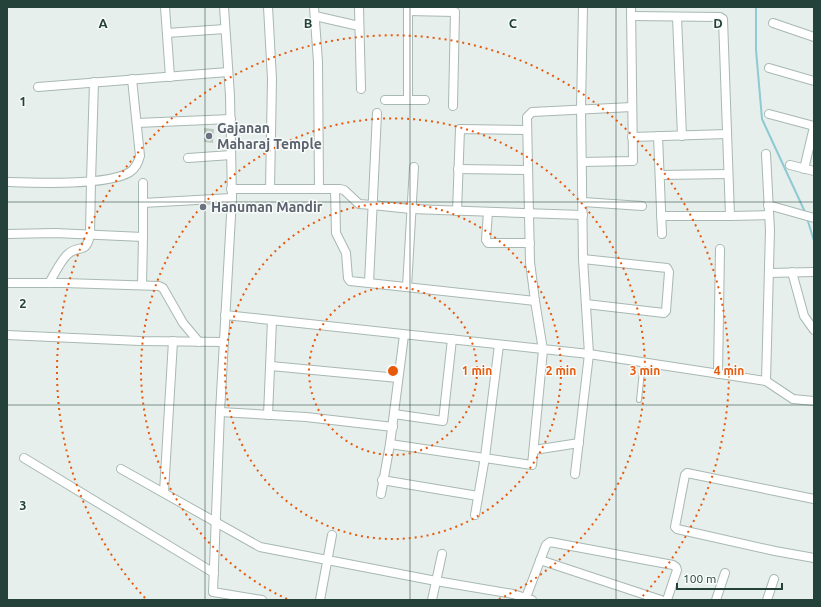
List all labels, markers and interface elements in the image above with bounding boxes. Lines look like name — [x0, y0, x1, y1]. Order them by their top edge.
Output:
text: A — [98, 16, 108, 30]
text: B — [304, 16, 313, 30]
text: C — [509, 16, 518, 30]
text: D — [713, 16, 723, 30]
text: 1 — [19, 94, 27, 108]
place label: Gajanan Maharaj Temple — [217, 120, 322, 152]
marker: Gajanan Maharaj Temple — [204, 131, 214, 141]
place label: Hanuman Mandir — [211, 199, 323, 215]
marker: Hanuman Mandir — [198, 202, 208, 212]
text: 2 — [19, 296, 27, 310]
centre of rings — [386, 364, 400, 378]
text: 1 min — [462, 364, 492, 377]
text: 2 min — [546, 364, 576, 377]
text: 3 min — [630, 364, 660, 377]
text: 4 min — [714, 364, 744, 377]
text: 3 — [19, 498, 27, 512]
scale bar — [677, 565, 782, 591]
text: 100 m — [683, 572, 716, 585]

